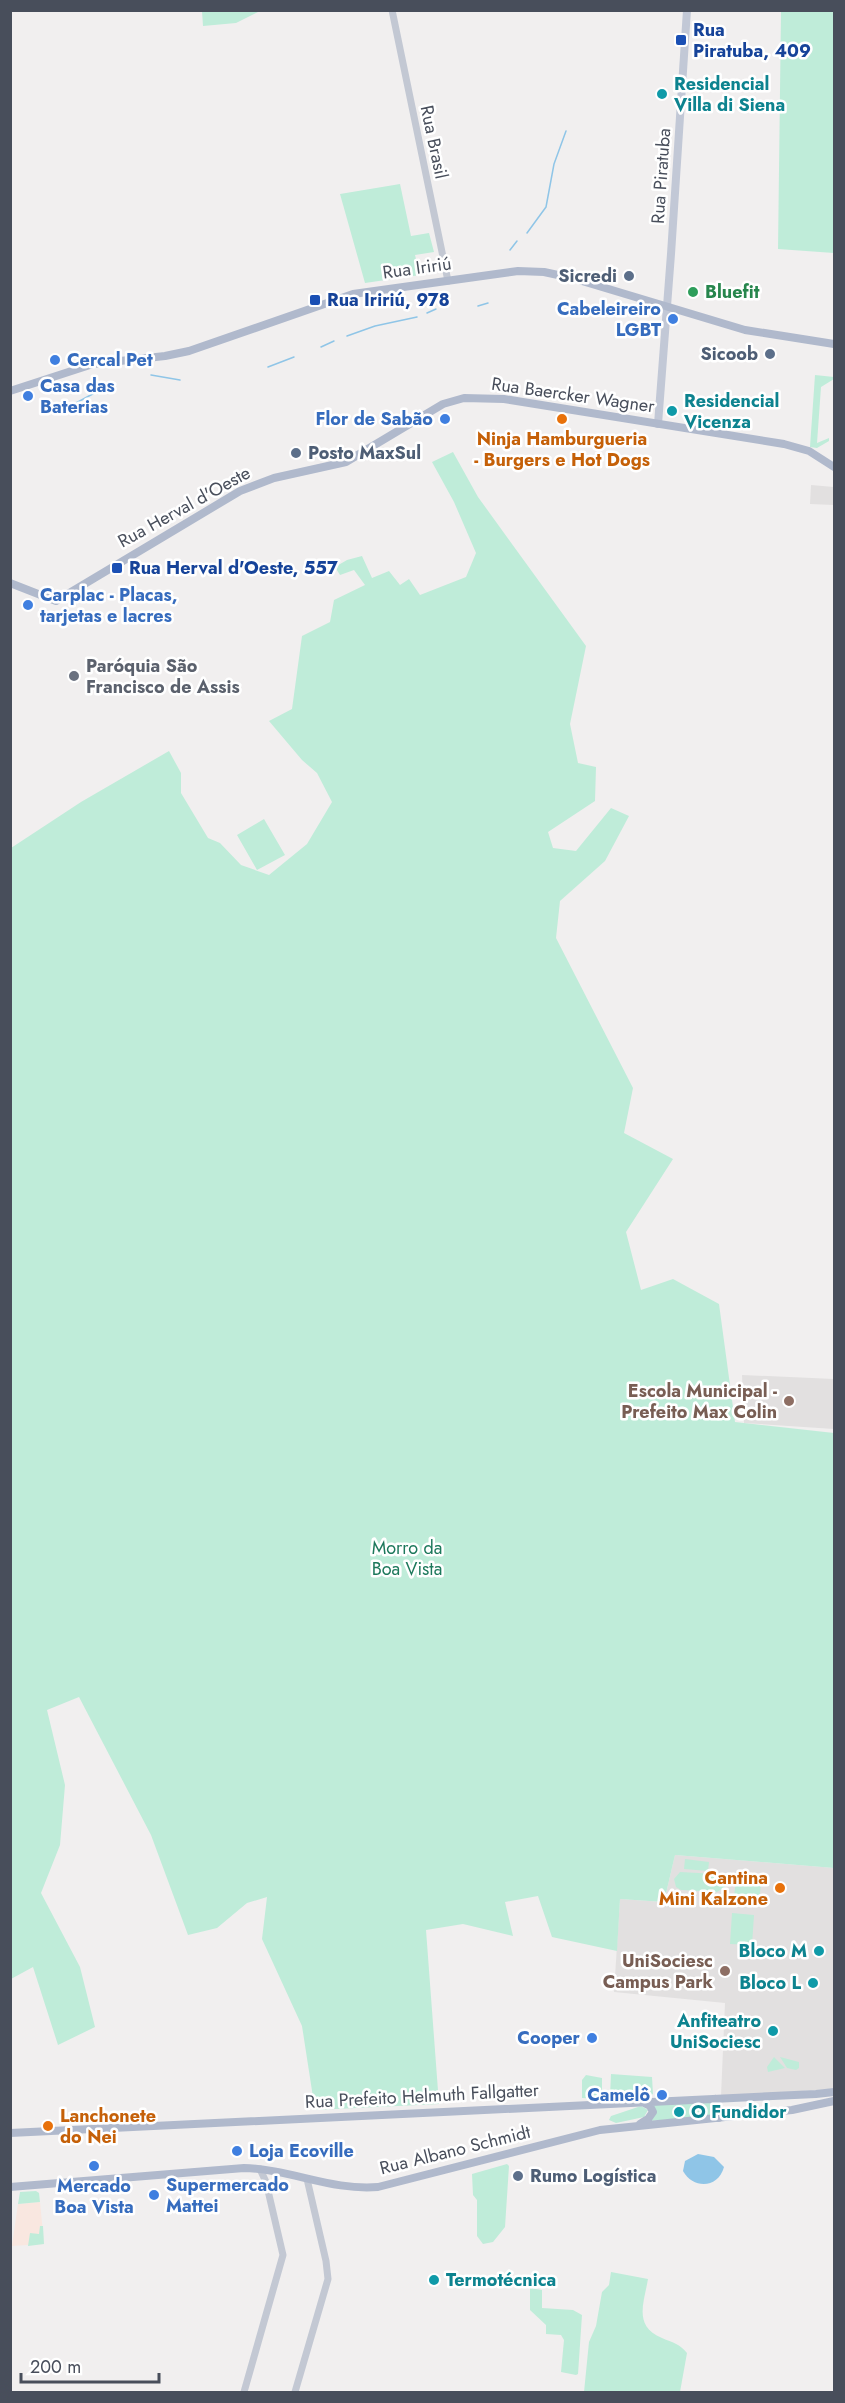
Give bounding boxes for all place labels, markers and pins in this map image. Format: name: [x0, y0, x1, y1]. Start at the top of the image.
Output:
place label: Rua Piratuba, 409: [693, 17, 811, 64]
marker: Rua Piratuba, 409: [674, 33, 688, 47]
place label: Residencial Villa di Siena: [673, 71, 785, 118]
marker: Residencial Villa di Siena: [655, 87, 669, 101]
place label: Sicredi: [558, 263, 617, 289]
marker: Sicredi: [622, 269, 636, 283]
place label: Bluefit: [705, 279, 760, 305]
marker: Bluefit: [686, 285, 700, 299]
place label: Rua Iririú, 978: [327, 287, 450, 313]
marker: Rua Iririú, 978: [308, 293, 322, 307]
place label: Cabeleireiro LGBT: [557, 296, 662, 343]
marker: Cabeleireiro LGBT: [666, 312, 680, 326]
place label: Sicoob: [701, 341, 758, 367]
place label: Cercal Pet: [67, 347, 153, 373]
marker: Sicoob: [763, 347, 777, 361]
marker: Cercal Pet: [48, 353, 62, 367]
place label: Casa das Baterias: [40, 373, 115, 420]
place label: Residencial Vicenza: [683, 388, 779, 435]
marker: Casa das Baterias: [21, 389, 35, 403]
marker: Residencial Vicenza: [665, 404, 679, 418]
place label: Flor de Sabão: [315, 406, 433, 432]
marker: Flor de Sabão: [438, 412, 452, 426]
marker: Ninja Hamburgueria - Burgers e Hot Dogs: [555, 412, 569, 426]
place label: Ninja Hamburgueria - Burgers e Hot Dogs: [474, 426, 650, 473]
place label: Posto MaxSul: [308, 440, 421, 466]
marker: Posto MaxSul: [289, 446, 303, 460]
place label: Rua Herval d'Oeste, 557: [129, 555, 338, 581]
marker: Rua Herval d'Oeste, 557: [110, 561, 124, 575]
place label: Carplac - Placas, tarjetas e lacres: [40, 582, 177, 629]
marker: Carplac - Placas, tarjetas e lacres: [21, 598, 35, 612]
place label: Paróquia São Francisco de Assis: [86, 653, 240, 700]
marker: Paróquia São Francisco de Assis: [67, 669, 81, 683]
place label: Escola Municipal - Prefeito Max Colin: [621, 1378, 777, 1425]
marker: Escola Municipal - Prefeito Max Colin: [782, 1394, 796, 1408]
place label: Cantina Mini Kalzone: [659, 1865, 768, 1912]
marker: Cantina Mini Kalzone: [773, 1881, 787, 1895]
place label: Bloco M: [739, 1938, 807, 1964]
marker: Bloco M: [812, 1944, 826, 1958]
place label: UniSociesc Campus Park: [603, 1948, 714, 1995]
marker: UniSociesc Campus Park: [718, 1964, 732, 1978]
place label: Bloco L: [739, 1970, 801, 1996]
marker: Bloco L: [806, 1976, 820, 1990]
place label: Anfiteatro UniSociesc: [670, 2008, 761, 2055]
marker: Anfiteatro UniSociesc: [766, 2024, 780, 2038]
place label: Cooper: [517, 2025, 581, 2051]
marker: Cooper: [585, 2031, 599, 2045]
place label: Camelô: [587, 2082, 650, 2108]
marker: Camelô: [655, 2088, 669, 2102]
place label: O Fundidor: [691, 2099, 787, 2125]
place label: Lanchonete do Nei: [60, 2103, 156, 2150]
marker: O Fundidor: [672, 2105, 686, 2119]
marker: Lanchonete do Nei: [41, 2119, 55, 2133]
place label: Loja Ecoville: [249, 2138, 354, 2164]
marker: Loja Ecoville: [230, 2144, 244, 2158]
marker: Mercado Boa Vista: [87, 2159, 101, 2173]
place label: Rumo Logística: [530, 2163, 656, 2189]
marker: Rumo Logística: [511, 2169, 525, 2183]
place label: Supermercado Mattei: [166, 2172, 289, 2219]
place label: Mercado Boa Vista: [54, 2173, 134, 2220]
marker: Supermercado Mattei: [147, 2188, 161, 2202]
place label: Termotécnica: [446, 2267, 556, 2293]
marker: Termotécnica: [427, 2273, 441, 2287]

